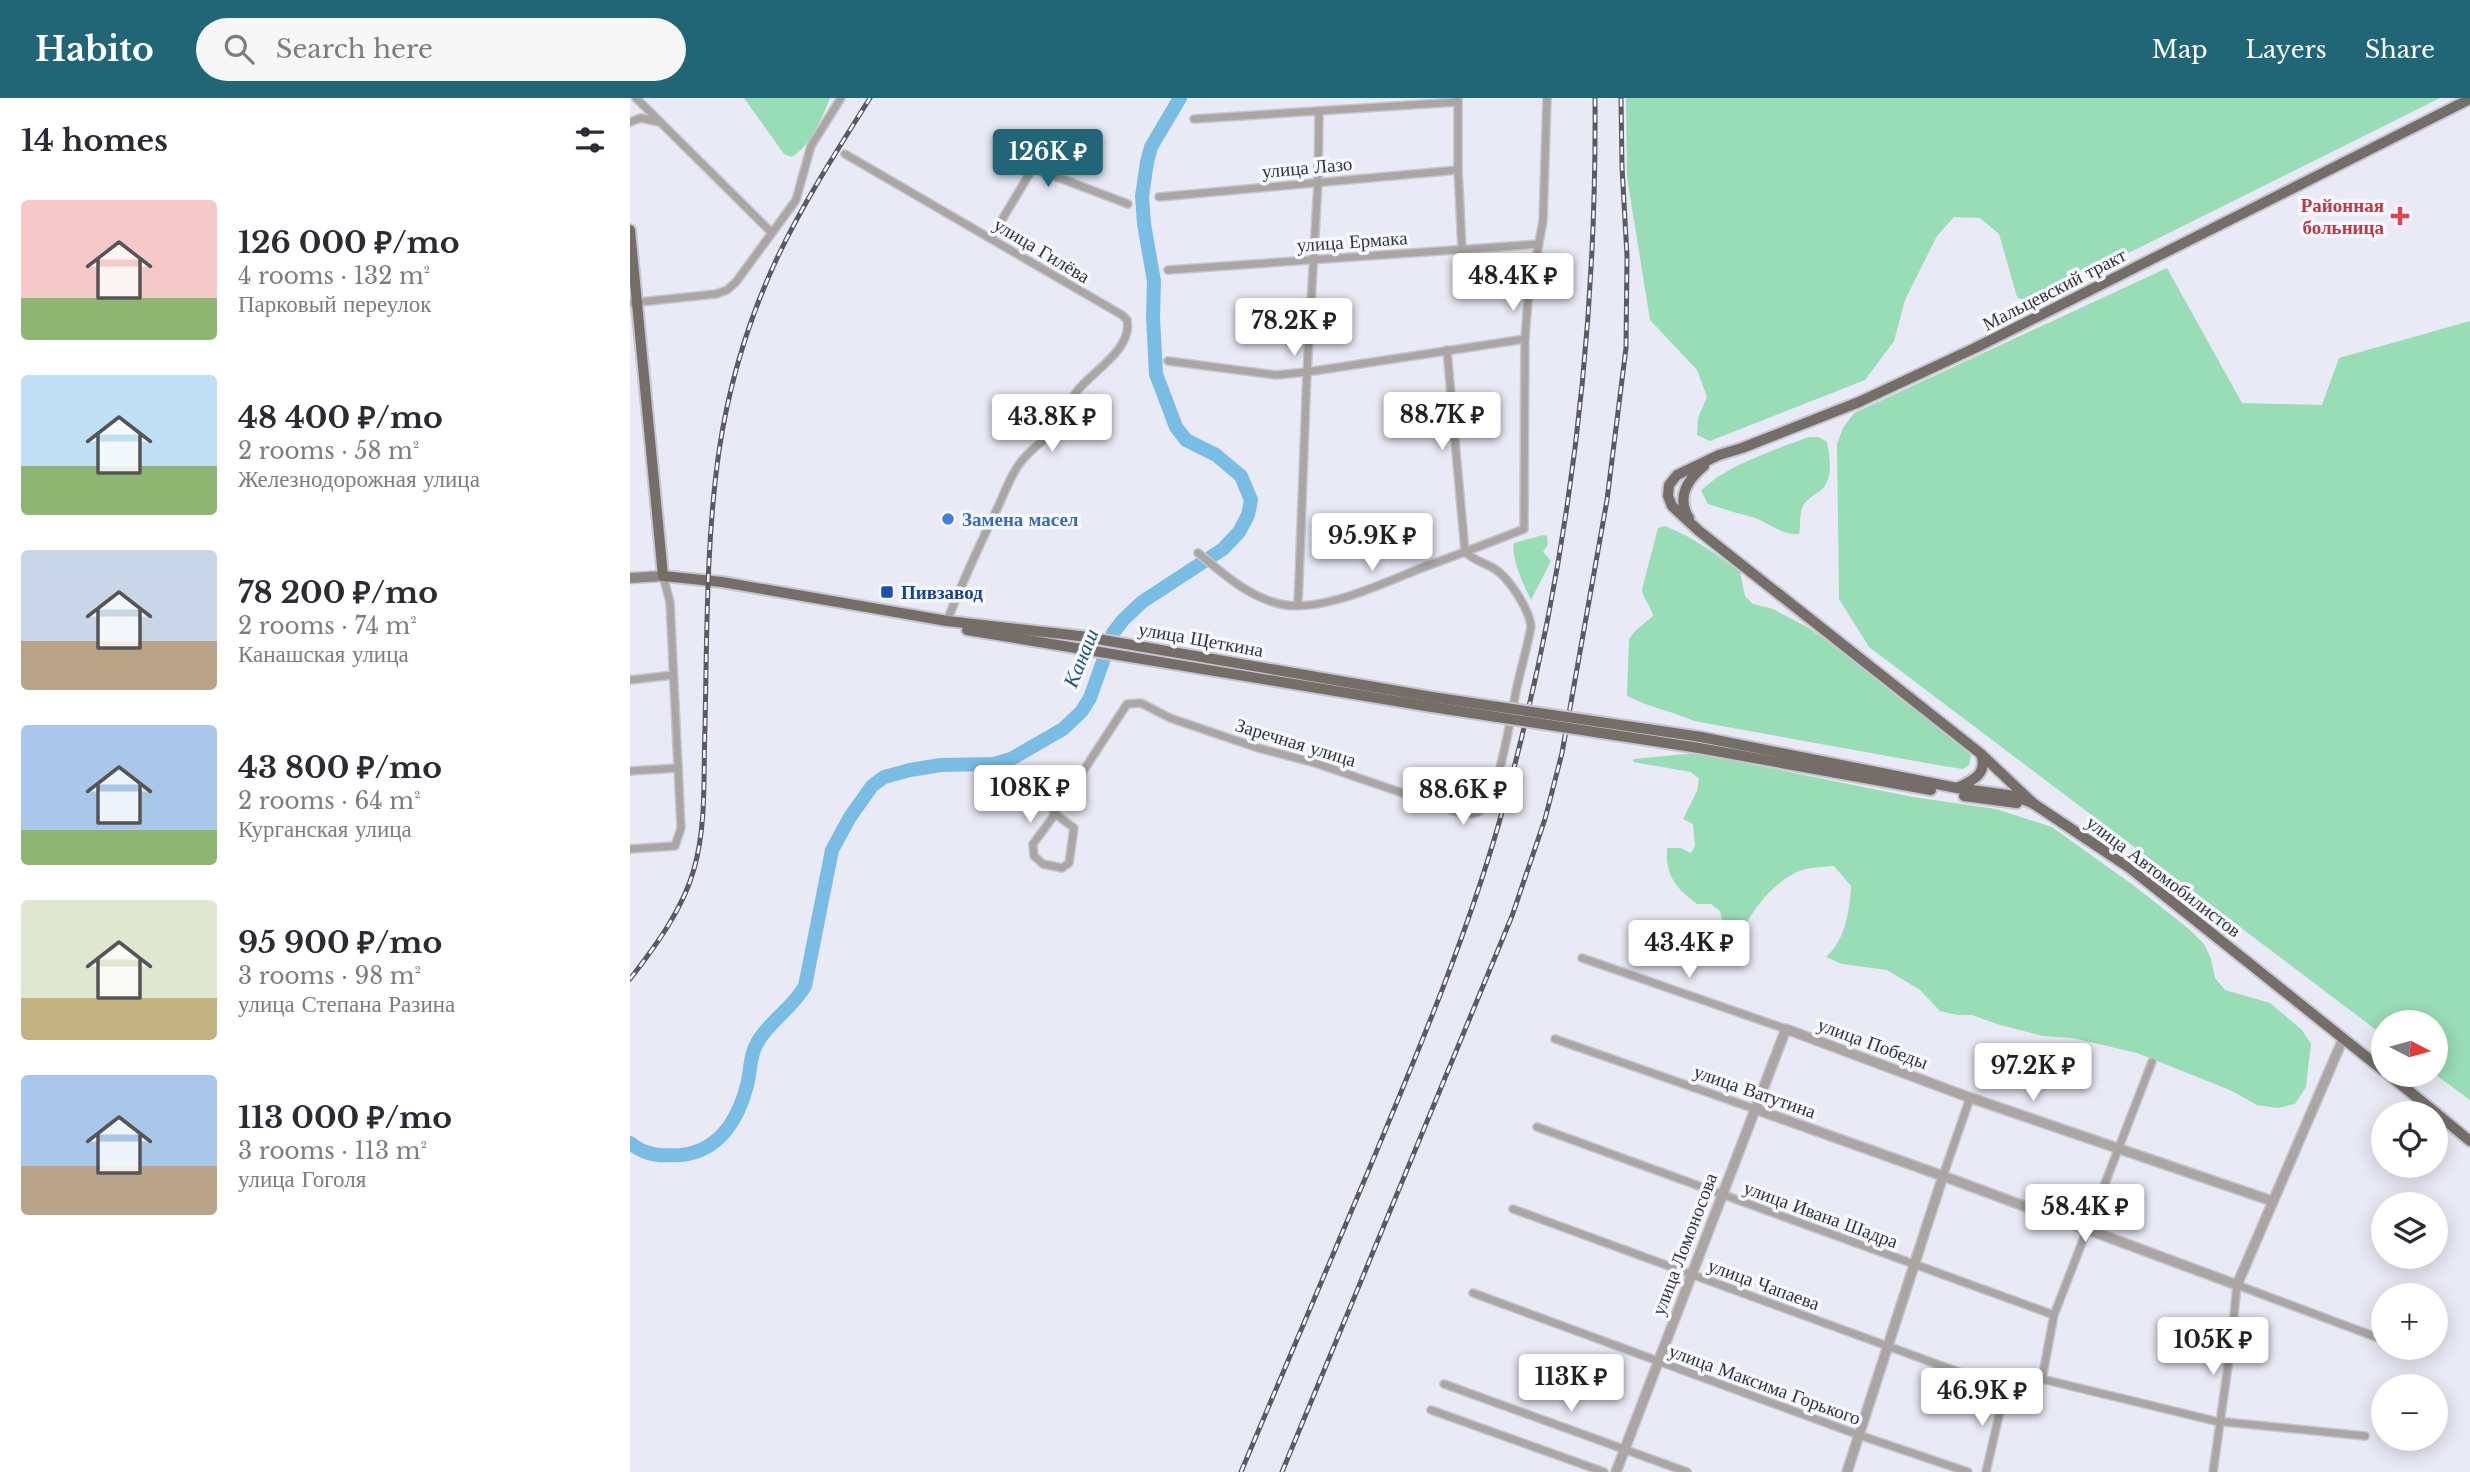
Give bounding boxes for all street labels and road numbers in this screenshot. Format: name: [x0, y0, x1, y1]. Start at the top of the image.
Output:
street label: улица Лазо: [1261, 152, 1353, 183]
street label: улица Гилёва: [990, 213, 1094, 288]
street label: улица Ермака: [1296, 226, 1409, 257]
street label: Мальцевский тракт: [1978, 243, 2131, 336]
street label: улица Щеткина: [1137, 617, 1266, 662]
street label: Заречная улица: [1233, 713, 1359, 772]
street label: улица Автомобилистов: [2082, 811, 2246, 942]
street label: улица Победы: [1815, 1013, 1931, 1074]
street label: улица Ватутина: [1691, 1060, 1819, 1123]
street label: улица Ломоносова: [1647, 1169, 1722, 1319]
street label: улица Ивана Шадра: [1741, 1176, 1902, 1253]
street label: улица Чапаева: [1705, 1254, 1823, 1315]
street label: улица Максима Горького: [1666, 1339, 1864, 1430]

